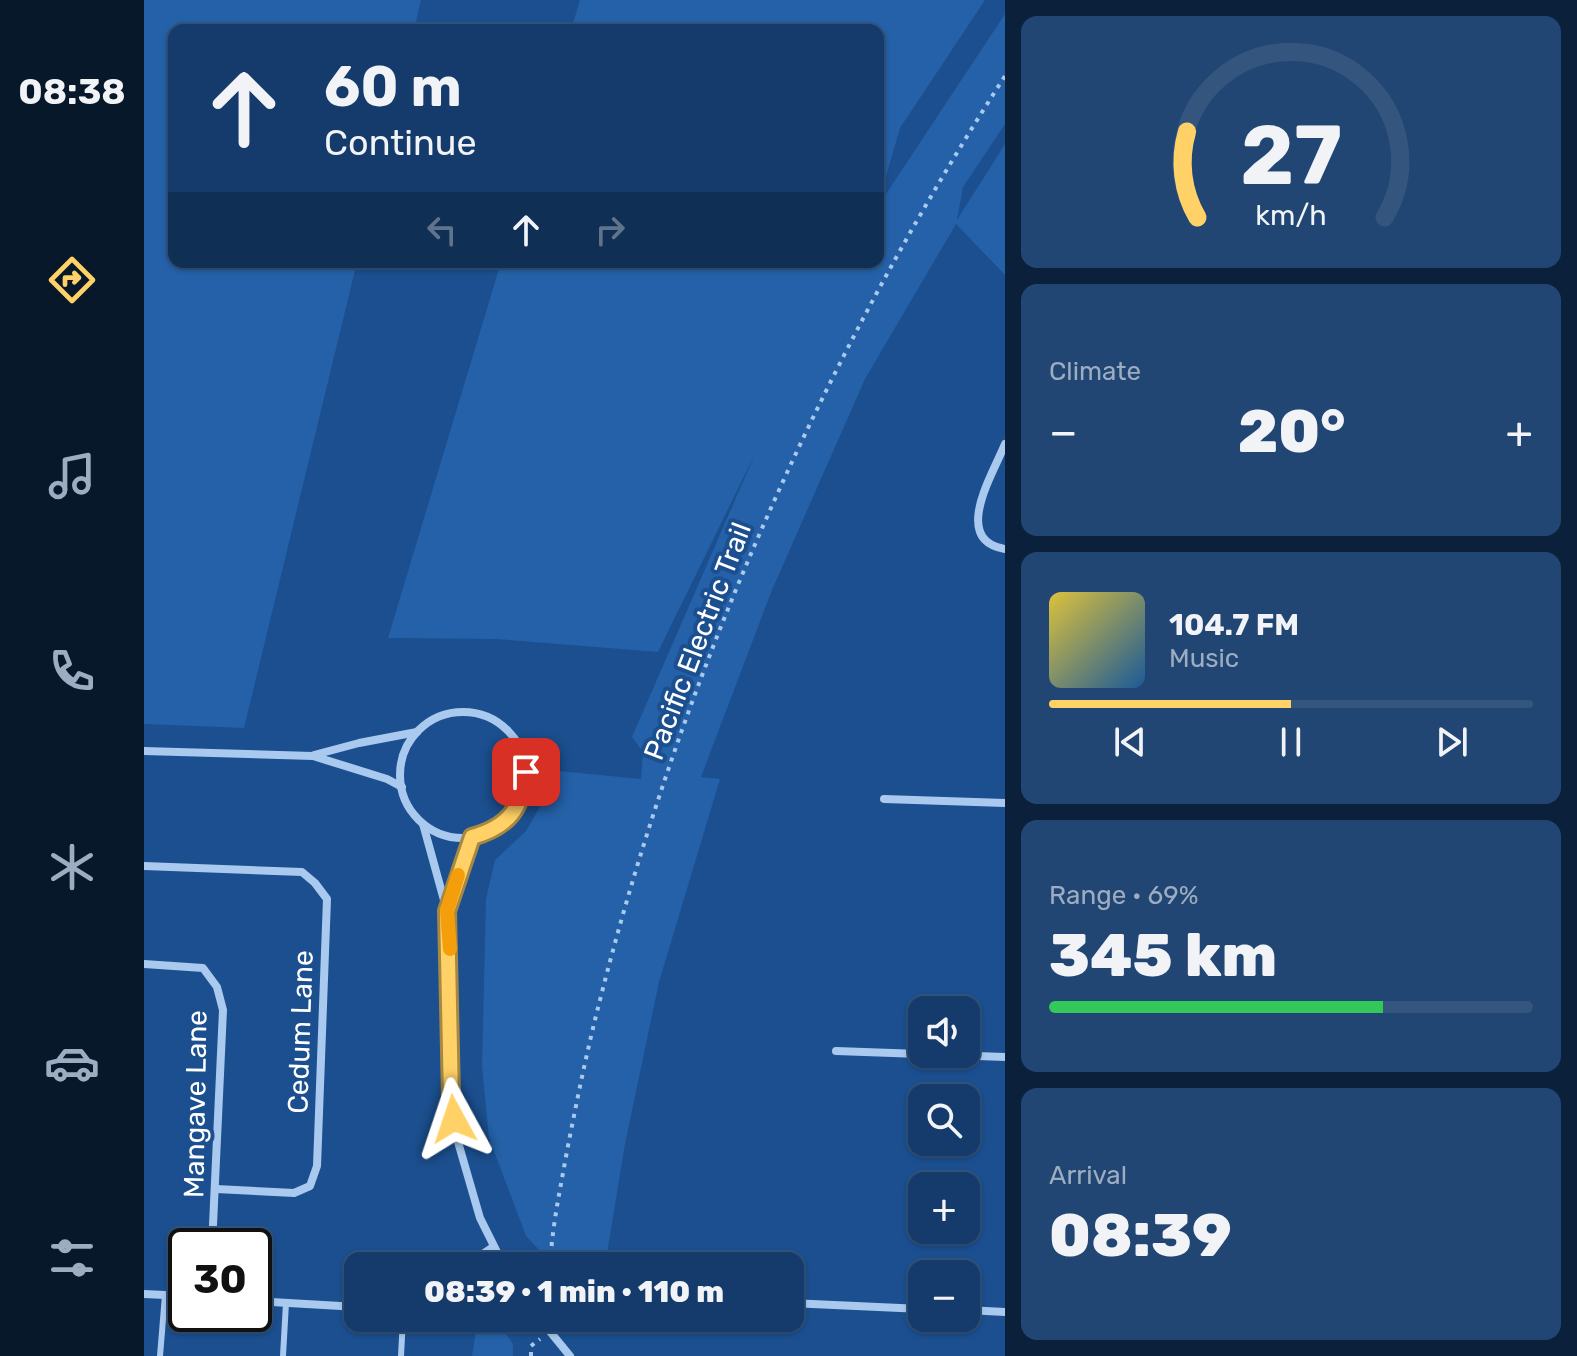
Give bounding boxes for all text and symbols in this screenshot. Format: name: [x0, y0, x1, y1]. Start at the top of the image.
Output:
text: 60 m: [324, 54, 462, 120]
icon: ahead: [192, 56, 296, 160]
text: 08:38: [18, 70, 126, 113]
text: 27: [1240, 106, 1342, 205]
text: Continue: [324, 121, 477, 164]
text: km/h: [1255, 198, 1327, 232]
icon: left: [420, 208, 464, 252]
icon: ahead: [504, 208, 548, 252]
icon: right: [588, 208, 632, 252]
icon: directions: [44, 252, 100, 308]
text: Climate: [1049, 356, 1141, 387]
text: 20°: [1238, 396, 1345, 467]
text: −: [1049, 406, 1078, 458]
text: +: [1506, 406, 1533, 458]
icon: music: [44, 448, 100, 504]
street label: Pacific Electric Trail: [637, 518, 758, 764]
text: 104.7 FM: [1169, 607, 1299, 643]
icon: phone: [44, 643, 100, 699]
text: Music: [1169, 643, 1239, 674]
icon: previous: [1108, 720, 1152, 764]
icon: pause: [1269, 720, 1313, 764]
icon: next: [1430, 720, 1474, 764]
pin: [492, 738, 560, 806]
icon: arrive: [504, 750, 548, 794]
icon: climate: [44, 839, 100, 895]
text: Range · 69%: [1049, 880, 1198, 911]
text: 345 km: [1049, 920, 1277, 991]
street label: Cedum Lane: [281, 950, 320, 1114]
map controls: [908, 996, 980, 1332]
button: sound: [908, 996, 980, 1068]
street label: Mangave Lane: [177, 1010, 214, 1198]
icon: car: [44, 1035, 100, 1091]
position arrow: [412, 1077, 496, 1161]
button: search: [908, 1084, 980, 1156]
text: Arrival: [1049, 1160, 1127, 1191]
button: +: [908, 1172, 980, 1244]
text: 08:39: [1049, 1200, 1232, 1271]
speed limit sign: 30: [168, 1228, 272, 1332]
icon: filters: [44, 1230, 100, 1286]
button: −: [908, 1260, 980, 1332]
text: 08:39 · 1 min · 110 m: [424, 1274, 724, 1310]

